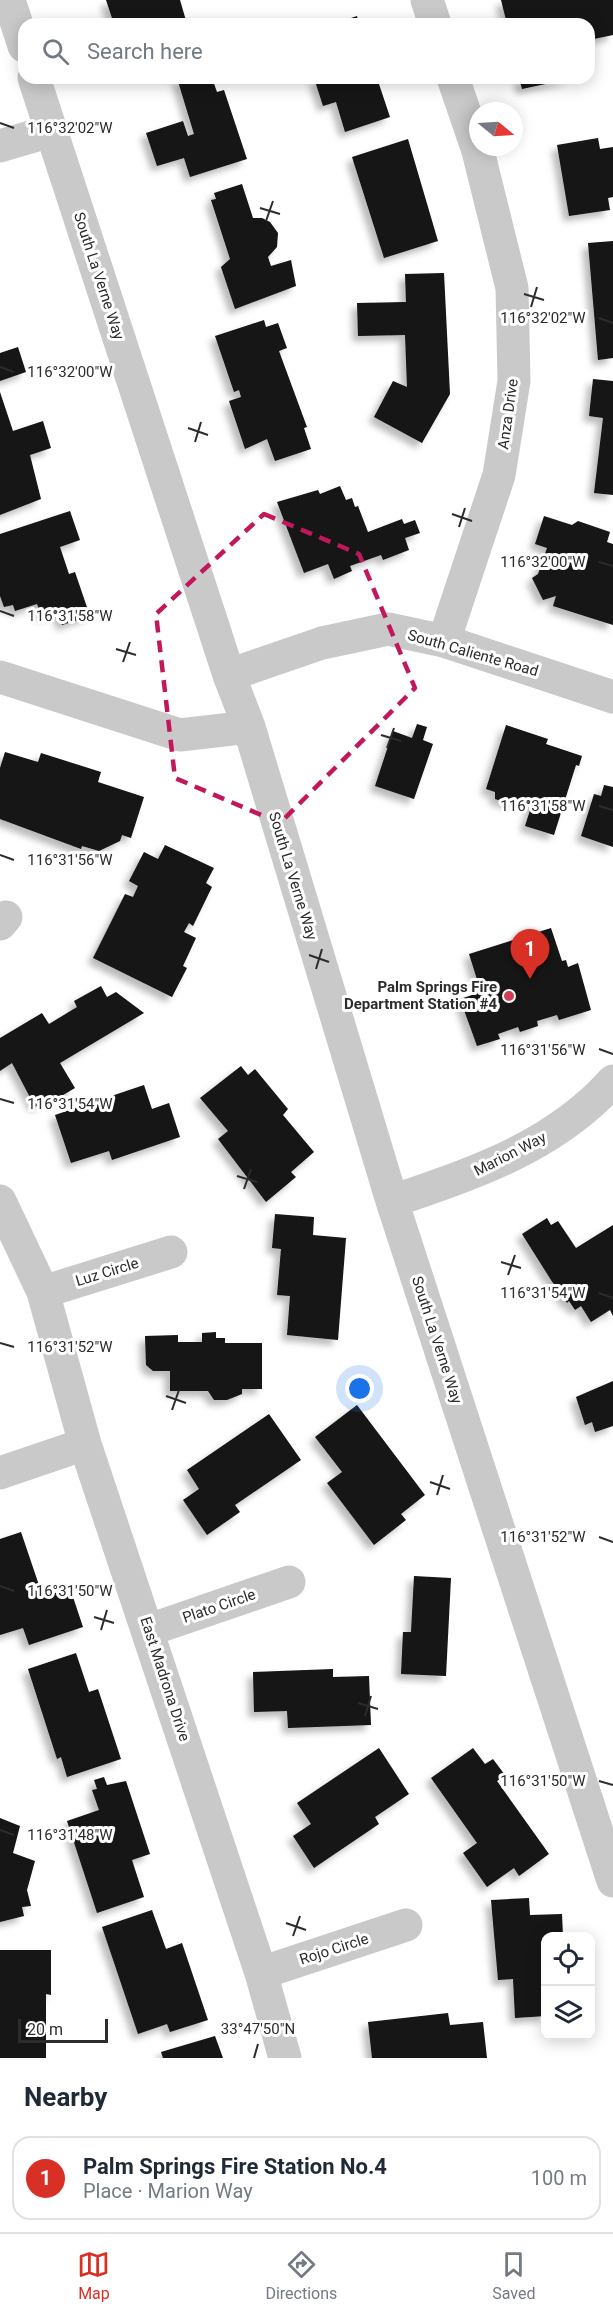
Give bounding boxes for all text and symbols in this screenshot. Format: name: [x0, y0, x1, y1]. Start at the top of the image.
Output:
search box: [18, 18, 595, 84]
icon: search: [39, 35, 72, 68]
text: Search here: [87, 39, 203, 64]
north arrow: [469, 102, 523, 156]
text: 116°32'02"W: [27, 119, 113, 137]
street label: South La Verne Way: [70, 210, 128, 342]
text: 116°32'02"W: [500, 309, 586, 327]
text: 116°32'00"W: [27, 363, 113, 381]
street label: Anza Drive: [494, 378, 522, 450]
text: 116°32'00"W: [500, 553, 586, 571]
text: 116°31'58"W: [27, 607, 113, 625]
street label: South Caliente Road: [406, 626, 540, 680]
text: 116°31'58"W: [500, 797, 586, 815]
street label: South La Verne Way: [265, 810, 321, 942]
text: 116°31'56"W: [27, 851, 113, 869]
pin: 1: [510, 930, 550, 979]
place label: Palm Springs Fire Department Station #4: [344, 978, 497, 1013]
marker: Palm Springs Fire Department Station #4: [502, 989, 516, 1003]
text: 116°31'56"W: [500, 1041, 586, 1059]
text: 116°31'54"W: [27, 1095, 113, 1113]
street label: Marion Way: [471, 1128, 549, 1180]
street label: Luz Circle: [73, 1254, 141, 1290]
street label: South La Verne Way: [408, 1274, 466, 1406]
text: 116°31'54"W: [500, 1284, 586, 1302]
text: 116°31'52"W: [27, 1338, 113, 1356]
your location: [345, 1374, 374, 1403]
text: 116°31'52"W: [500, 1528, 586, 1546]
text: 116°31'50"W: [27, 1582, 113, 1600]
street label: Plato Circle: [180, 1585, 258, 1627]
street label: East Madrona Drive: [136, 1614, 194, 1744]
text: 116°31'50"W: [500, 1772, 586, 1790]
text: 116°31'48"W: [27, 1826, 113, 1844]
street label: Rojo Circle: [297, 1929, 371, 1969]
map controls: [541, 1932, 595, 2040]
button: locate: [541, 1932, 595, 1986]
button: layers: [541, 1986, 595, 2040]
scale bar: [18, 2016, 108, 2044]
text: 20 m: [27, 2020, 63, 2039]
text: 33°47'50"N: [221, 2020, 295, 2038]
text: Nearby: [24, 2082, 107, 2112]
text: Palm Springs Fire Station No.4: [83, 2154, 387, 2179]
text: 1: [40, 2166, 51, 2190]
text: 100 m: [531, 2166, 587, 2190]
text: Place · Marion Way: [83, 2179, 253, 2203]
tab: Map: [77, 2248, 110, 2303]
tab: Directions: [265, 2248, 337, 2303]
tab: Saved: [492, 2248, 536, 2303]

